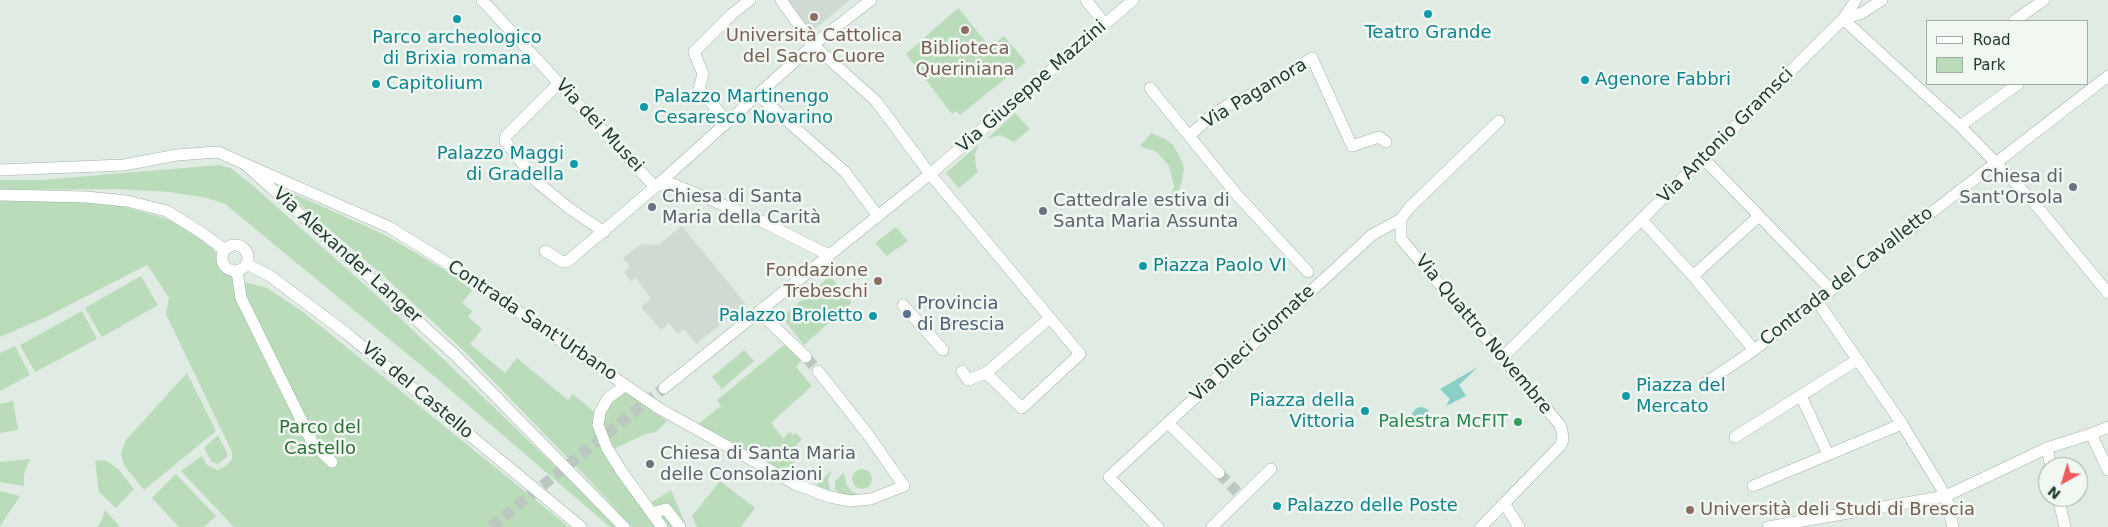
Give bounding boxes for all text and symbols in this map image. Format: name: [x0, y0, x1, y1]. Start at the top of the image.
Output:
marker: Teatro Grande: [1422, 8, 1434, 20]
marker: Università Cattolica del Sacro Cuore: [808, 11, 820, 23]
marker: Parco archeologico di Brixia romana: [451, 13, 463, 25]
street label: Via Giuseppe Mazzini: [953, 16, 1111, 158]
legend: [1926, 20, 2088, 85]
place label: Teatro Grande: [1364, 22, 1492, 44]
marker: Biblioteca Queriniana: [959, 24, 971, 36]
place label: Università Cattolica del Sacro Cuore: [726, 25, 902, 68]
place label: Parco archeologico di Brixia romana: [372, 27, 542, 70]
text: Road: [1973, 31, 2011, 49]
place label: Biblioteca Queriniana: [916, 38, 1014, 80]
street label: Via Paganora: [1199, 54, 1311, 134]
text: Park: [1973, 56, 2005, 74]
street label: Via Antonio Gramsci: [1654, 64, 1798, 208]
place label: Agenore Fabbri: [1595, 69, 1731, 91]
place label: Capitolium: [386, 73, 483, 95]
marker: Agenore Fabbri: [1579, 74, 1591, 86]
street label: Via dei Musei: [550, 75, 648, 177]
marker: Capitolium: [370, 78, 382, 90]
place label: Palazzo Martinengo Cesaresco Novarino: [654, 86, 833, 128]
marker: Palazzo Martinengo Cesaresco Novarino: [638, 101, 650, 113]
place label: Palazzo Maggi di Gradella: [437, 143, 564, 186]
marker: Palazzo Maggi di Gradella: [568, 158, 580, 170]
place label: Chiesa di Sant'Orsola: [1959, 166, 2063, 208]
marker: Chiesa di Sant'Orsola: [2067, 181, 2079, 193]
street label: Via Alexander Langer: [268, 183, 426, 329]
place label: Chiesa di Santa Maria della Carità: [662, 186, 821, 228]
place label: Cattedrale estiva di Santa Maria Assunta: [1053, 190, 1238, 232]
marker: Chiesa di Santa Maria della Carità: [646, 201, 658, 213]
street label: Contrada del Cavalletto: [1756, 203, 1938, 351]
marker: Cattedrale estiva di Santa Maria Assunta: [1037, 205, 1049, 217]
street label: Via Quattro Novembre: [1410, 251, 1556, 419]
place label: Piazza Paolo VI: [1153, 255, 1287, 277]
street label: Contrada Sant'Urbano: [443, 256, 621, 386]
place label: Fondazione Trebeschi: [765, 260, 868, 302]
marker: Piazza Paolo VI: [1137, 260, 1149, 272]
marker: Fondazione Trebeschi: [872, 275, 884, 287]
street label: Via Dieci Giornate: [1186, 281, 1320, 407]
place label: Provincia di Brescia: [917, 293, 1005, 336]
place label: Palazzo Broletto: [719, 305, 863, 327]
marker: Provincia di Brescia: [901, 308, 913, 320]
marker: Palazzo Broletto: [867, 310, 879, 322]
street label: Via del Castello: [357, 338, 477, 444]
place label: Piazza del Mercato: [1636, 375, 1726, 418]
place label: Piazza della Vittoria: [1249, 390, 1355, 432]
marker: Piazza del Mercato: [1620, 390, 1632, 402]
marker: Piazza della Vittoria: [1359, 405, 1371, 417]
place label: Palestra McFIT: [1378, 411, 1508, 433]
marker: Palestra McFIT: [1512, 416, 1524, 428]
park label: Parco del Castello: [279, 417, 361, 459]
place label: Chiesa di Santa Maria delle Consolazioni: [660, 443, 856, 486]
north arrow: [2038, 457, 2088, 507]
marker: Chiesa di Santa Maria delle Consolazioni: [644, 458, 656, 470]
text: N: [2045, 483, 2064, 503]
place label: Palazzo delle Poste: [1287, 495, 1458, 517]
place label: Università deli Studi di Brescia: [1700, 499, 1975, 521]
marker: Palazzo delle Poste: [1271, 500, 1283, 512]
marker: Università deli Studi di Brescia: [1684, 504, 1696, 516]

